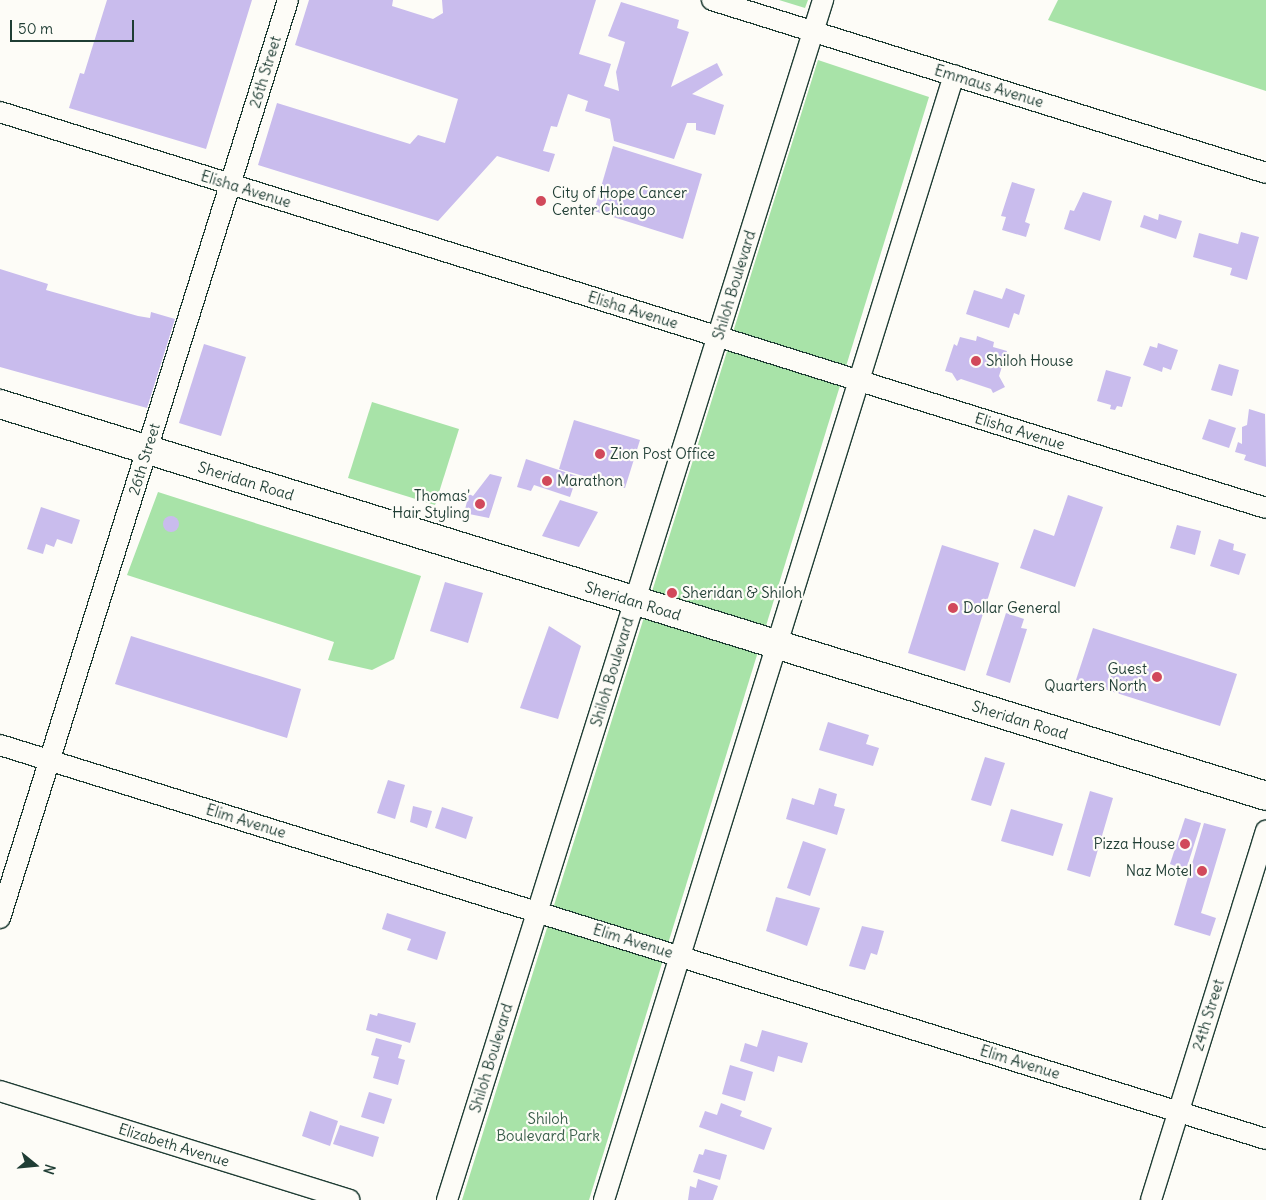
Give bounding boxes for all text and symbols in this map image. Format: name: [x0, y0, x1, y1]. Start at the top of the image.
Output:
scale bar: [12, 10, 136, 42]
text: 50 m: [18, 19, 53, 38]
street label: 26th Street: [246, 34, 284, 110]
street label: Emmaus Avenue: [932, 61, 1046, 111]
street label: Elisha Avenue: [199, 167, 293, 211]
place label: City of Hope Cancer Center Chicago: [552, 183, 687, 218]
marker: City of Hope Cancer Center Chicago: [534, 194, 548, 208]
street label: Shiloh Boulevard: [709, 228, 759, 342]
street label: Elisha Avenue: [586, 288, 680, 332]
place label: Shiloh House: [986, 352, 1073, 370]
marker: Shiloh House: [970, 355, 982, 367]
street label: Elisha Avenue: [973, 409, 1067, 453]
street label: 26th Street: [125, 421, 163, 497]
place label: Zion Post Office: [610, 445, 715, 463]
marker: Zion Post Office: [594, 448, 606, 460]
street label: Sheridan Road: [196, 458, 296, 504]
place label: Marathon: [557, 472, 623, 490]
marker: Marathon: [541, 475, 553, 487]
place label: Thomas' Hair Styling: [392, 486, 470, 521]
marker: Thomas' Hair Styling: [474, 498, 486, 510]
street label: Sheridan Road: [583, 578, 683, 624]
place label: Sheridan & Shiloh: [682, 584, 802, 602]
marker: Sheridan & Shiloh: [666, 587, 678, 599]
place label: Dollar General: [963, 599, 1061, 617]
marker: Dollar General: [947, 602, 959, 614]
street label: Shiloh Boulevard: [587, 615, 637, 729]
place label: Guest Quarters North: [1044, 659, 1147, 694]
marker: Guest Quarters North: [1151, 671, 1163, 683]
street label: Sheridan Road: [970, 697, 1070, 743]
street label: Elim Avenue: [204, 800, 288, 842]
place label: Pizza House: [1093, 835, 1175, 853]
marker: Pizza House: [1179, 838, 1191, 850]
place label: Naz Motel: [1126, 862, 1192, 880]
marker: Naz Motel: [1196, 865, 1208, 877]
street label: Elim Avenue: [591, 920, 675, 962]
street label: 24th Street: [1189, 977, 1227, 1053]
street label: Shiloh Boulevard: [466, 1001, 516, 1115]
street label: Elim Avenue: [978, 1041, 1062, 1083]
park label: Shiloh Boulevard Park: [496, 1109, 600, 1144]
street label: Elizabeth Avenue: [116, 1120, 232, 1170]
north arrow: [10, 1140, 60, 1190]
text: N: [39, 1162, 59, 1177]

